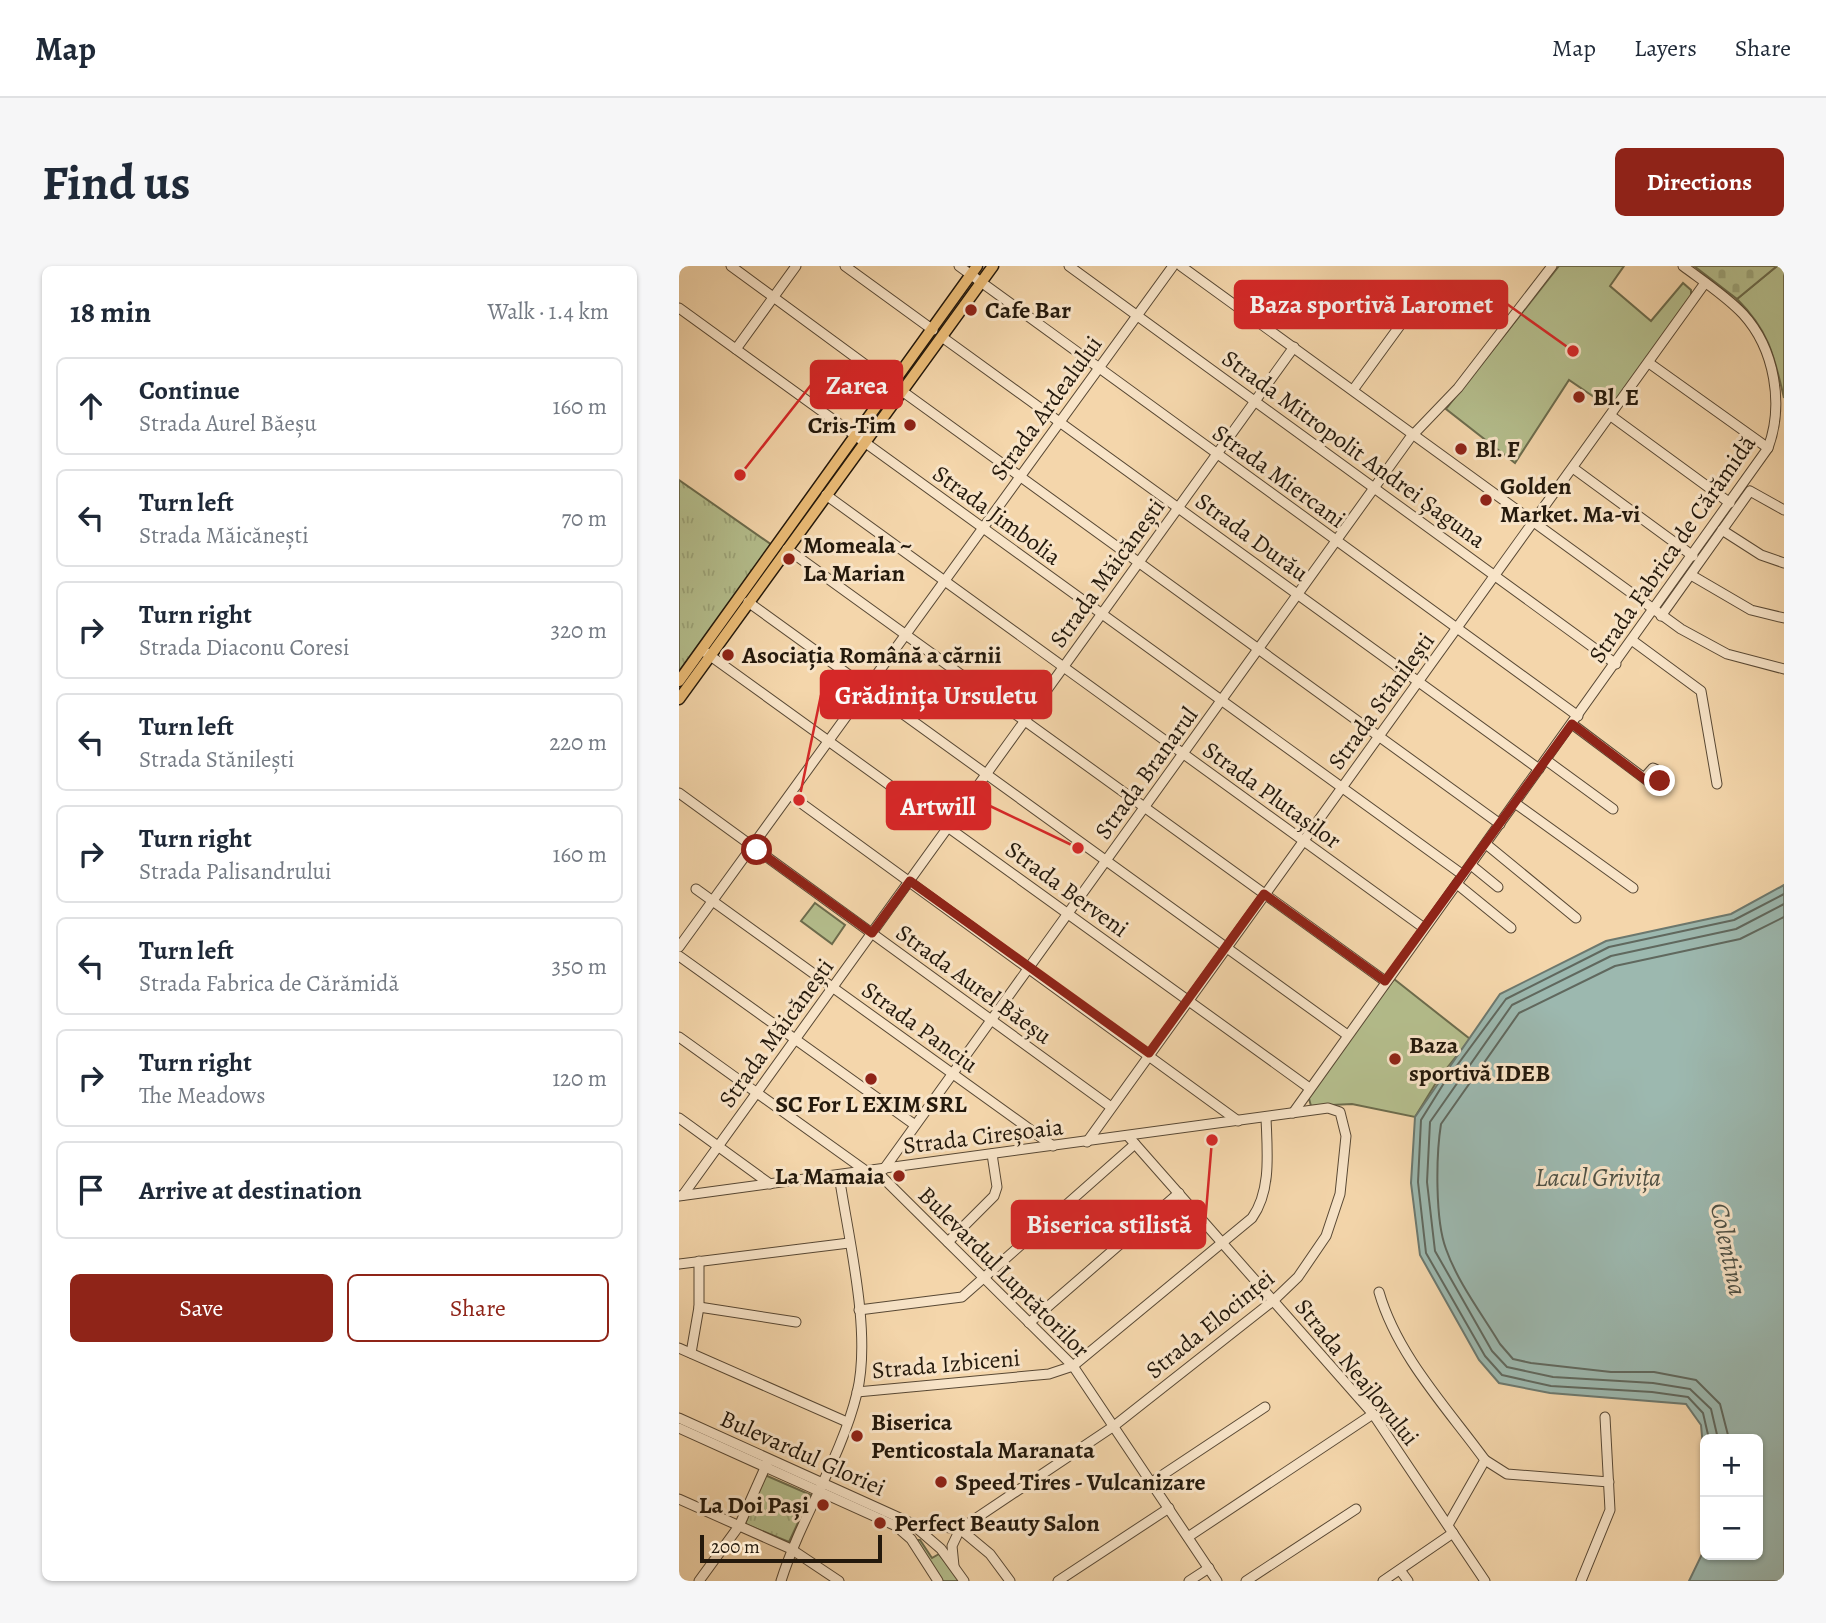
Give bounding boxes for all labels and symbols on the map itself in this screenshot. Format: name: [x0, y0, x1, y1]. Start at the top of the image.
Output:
callout: Baza sportivă Laromet: [1235, 281, 1507, 328]
text: Baza sportivă Laromet: [1249, 287, 1493, 322]
place label: Cafe Bar: [985, 294, 1071, 326]
marker: Cafe Bar: [963, 302, 979, 318]
street label: Strada Ardealului: [983, 329, 1109, 487]
street label: Strada Mitropolit Andrei Șaguna: [1216, 342, 1493, 556]
callout: Zarea: [811, 361, 902, 408]
text: Zarea: [826, 368, 889, 403]
place label: Bl. E: [1593, 381, 1639, 413]
marker: Bl. E: [1571, 389, 1587, 405]
place label: Cris-Tim: [808, 409, 896, 441]
marker: Cris-Tim: [902, 417, 918, 433]
street label: Strada Miercani: [1206, 417, 1352, 535]
street label: Strada Fabrica de Cărămidă: [1581, 428, 1763, 669]
place label: Bl. F: [1475, 433, 1520, 465]
marker: Bl. F: [1453, 441, 1469, 457]
street label: Strada Jimbolia: [926, 457, 1068, 573]
place label: Golden Market. Ma-vi: [1500, 470, 1640, 530]
street label: Strada Durău: [1189, 485, 1315, 589]
street label: Strada Măicănești: [1042, 492, 1172, 654]
marker: Golden Market. Ma-vi: [1478, 492, 1494, 508]
place label: Momeala ~ La Marian: [803, 529, 912, 589]
marker: Momeala ~ La Marian: [781, 551, 797, 567]
street label: Strada Stănilești: [1320, 626, 1442, 776]
place label: Asociația Română a cărnii: [741, 639, 1001, 671]
marker: Asociația Română a cărnii: [720, 647, 736, 663]
callout: Grădinița Ursuletu: [821, 671, 1051, 718]
text: Grădinița Ursuletu: [835, 678, 1038, 713]
street label: Strada Branarul: [1087, 700, 1205, 846]
street label: Strada Plutașilor: [1196, 734, 1348, 856]
route end: [1644, 765, 1675, 796]
callout: Artwill: [887, 782, 990, 829]
text: Artwill: [899, 789, 976, 824]
street label: Strada Berveni: [999, 833, 1135, 945]
route start: [741, 834, 772, 865]
street label: Strada Aurel Băeșu: [890, 917, 1058, 1051]
street label: Strada Măicănești: [711, 952, 841, 1114]
street label: Strada Panciu: [855, 974, 985, 1080]
place label: Baza sportivă IDEB: [1409, 1029, 1550, 1089]
marker: Baza sportivă IDEB: [1387, 1051, 1403, 1067]
marker: SC For L EXIM SRL: [863, 1071, 879, 1087]
place label: SC For L EXIM SRL: [775, 1088, 967, 1120]
street label: Strada Cireșoaia: [901, 1110, 1066, 1162]
place label: La Mamaia: [775, 1160, 885, 1192]
water label: Lacul Grivița: [1535, 1160, 1661, 1195]
marker: La Mamaia: [891, 1168, 907, 1184]
street label: Bulevardul Luptătorilor: [911, 1179, 1097, 1365]
water label: Colentina: [1702, 1200, 1755, 1299]
callout: Biserica stilistă: [1012, 1201, 1205, 1248]
text: Biserica stilistă: [1026, 1207, 1192, 1242]
street label: Strada Elocinței: [1139, 1262, 1281, 1386]
street label: Strada Neajlovului: [1288, 1292, 1426, 1452]
street label: Strada Izbiceni: [871, 1342, 1021, 1386]
street label: Bulevardul Gloriei: [715, 1402, 891, 1504]
place label: Biserica Penticostala Maranata: [871, 1406, 1095, 1466]
marker: Biserica Penticostala Maranata: [849, 1428, 865, 1444]
place label: Speed Tires - Vulcanizare: [955, 1466, 1206, 1498]
marker: Speed Tires - Vulcanizare: [933, 1474, 949, 1490]
place label: La Doi Pași: [699, 1489, 809, 1521]
marker: La Doi Pași: [815, 1497, 831, 1513]
place label: Perfect Beauty Salon: [894, 1507, 1100, 1539]
marker: Perfect Beauty Salon: [872, 1515, 888, 1531]
scale bar: [700, 1532, 882, 1564]

